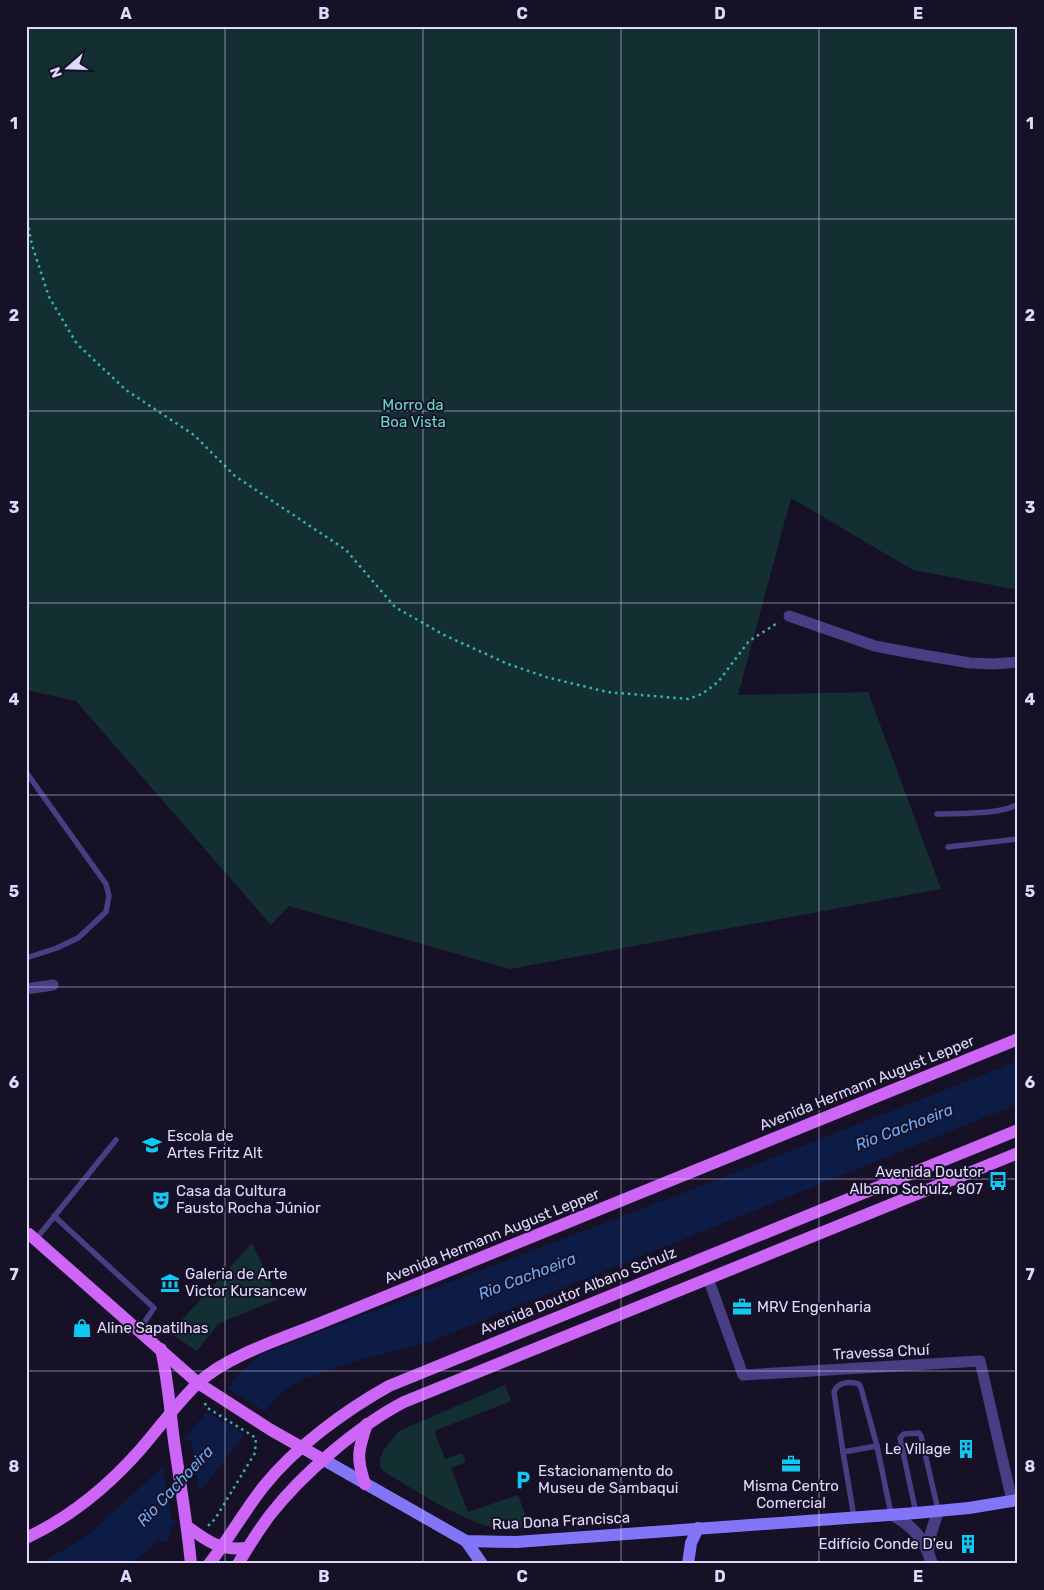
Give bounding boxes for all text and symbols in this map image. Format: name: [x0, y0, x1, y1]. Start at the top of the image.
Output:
text: A: [120, 4, 132, 23]
text: B: [318, 4, 330, 23]
text: C: [516, 4, 528, 23]
text: D: [714, 4, 726, 23]
text: E: [913, 4, 923, 23]
north arrow: [42, 42, 92, 92]
text: N: [47, 65, 66, 80]
text: 1: [10, 114, 18, 133]
text: 1: [1026, 114, 1034, 133]
text: 2: [9, 306, 19, 325]
text: 2: [1025, 306, 1035, 325]
park label: Morro da Boa Vista: [380, 396, 446, 431]
text: 3: [9, 498, 19, 517]
text: 3: [1025, 498, 1035, 517]
text: 4: [9, 690, 20, 709]
text: 4: [1025, 690, 1036, 709]
text: 5: [9, 882, 19, 901]
text: 5: [1025, 882, 1035, 901]
street label: Avenida Hermann August Lepper: [757, 1031, 977, 1134]
text: 6: [9, 1073, 19, 1092]
text: 6: [1025, 1073, 1035, 1092]
water label: Rio Cachoeira: [852, 1100, 956, 1154]
place label: Escola de Artes Fritz Alt: [167, 1127, 263, 1162]
school or university icon: Escola de Artes Fritz Alt: [141, 1134, 163, 1156]
place label: Avenida Doutor Albano Schulz, 807: [849, 1163, 983, 1198]
bus stop icon: Avenida Doutor Albano Schulz, 807: [987, 1170, 1009, 1192]
place label: Casa da Cultura Fausto Rocha Júnior: [176, 1182, 321, 1217]
street label: Avenida Hermann August Lepper: [382, 1184, 602, 1287]
theatre icon: Casa da Cultura Fausto Rocha Júnior: [150, 1189, 172, 1211]
street label: Avenida Doutor Albano Schulz: [477, 1243, 679, 1339]
water label: Rio Cachoeira: [475, 1249, 579, 1303]
text: 7: [9, 1265, 19, 1284]
place label: Galeria de Arte Victor Kursancew: [185, 1265, 307, 1300]
text: 7: [1025, 1265, 1035, 1284]
museum icon: Galeria de Arte Victor Kursancew: [159, 1272, 181, 1294]
office icon: MRV Engenharia: [731, 1296, 753, 1318]
place label: MRV Engenharia: [757, 1298, 871, 1316]
shop icon: Aline Sapatilhas: [71, 1317, 93, 1339]
place label: Aline Sapatilhas: [97, 1319, 209, 1337]
street label: Travessa Chuí: [832, 1340, 931, 1364]
building icon: Le Village: [955, 1438, 977, 1460]
place label: Le Village: [885, 1440, 951, 1458]
water label: Rio Cachoeira: [133, 1442, 217, 1530]
office icon: Misma Centro Comercial: [780, 1453, 802, 1475]
text: 8: [9, 1457, 20, 1476]
text: 8: [1025, 1457, 1036, 1476]
place label: Estacionamento do Museu de Sambaqui: [538, 1462, 678, 1497]
parking icon: Estacionamento do Museu de Sambaqui: [512, 1469, 534, 1491]
place label: Misma Centro Comercial: [743, 1477, 839, 1512]
street label: Rua Dona Francisca: [491, 1508, 631, 1534]
building icon: Edifício Conde D'eu: [957, 1533, 979, 1555]
place label: Edifício Conde D'eu: [818, 1535, 953, 1553]
text: A: [120, 1567, 132, 1586]
text: B: [318, 1567, 330, 1586]
text: C: [516, 1567, 528, 1586]
text: D: [714, 1567, 726, 1586]
text: E: [913, 1567, 923, 1586]

